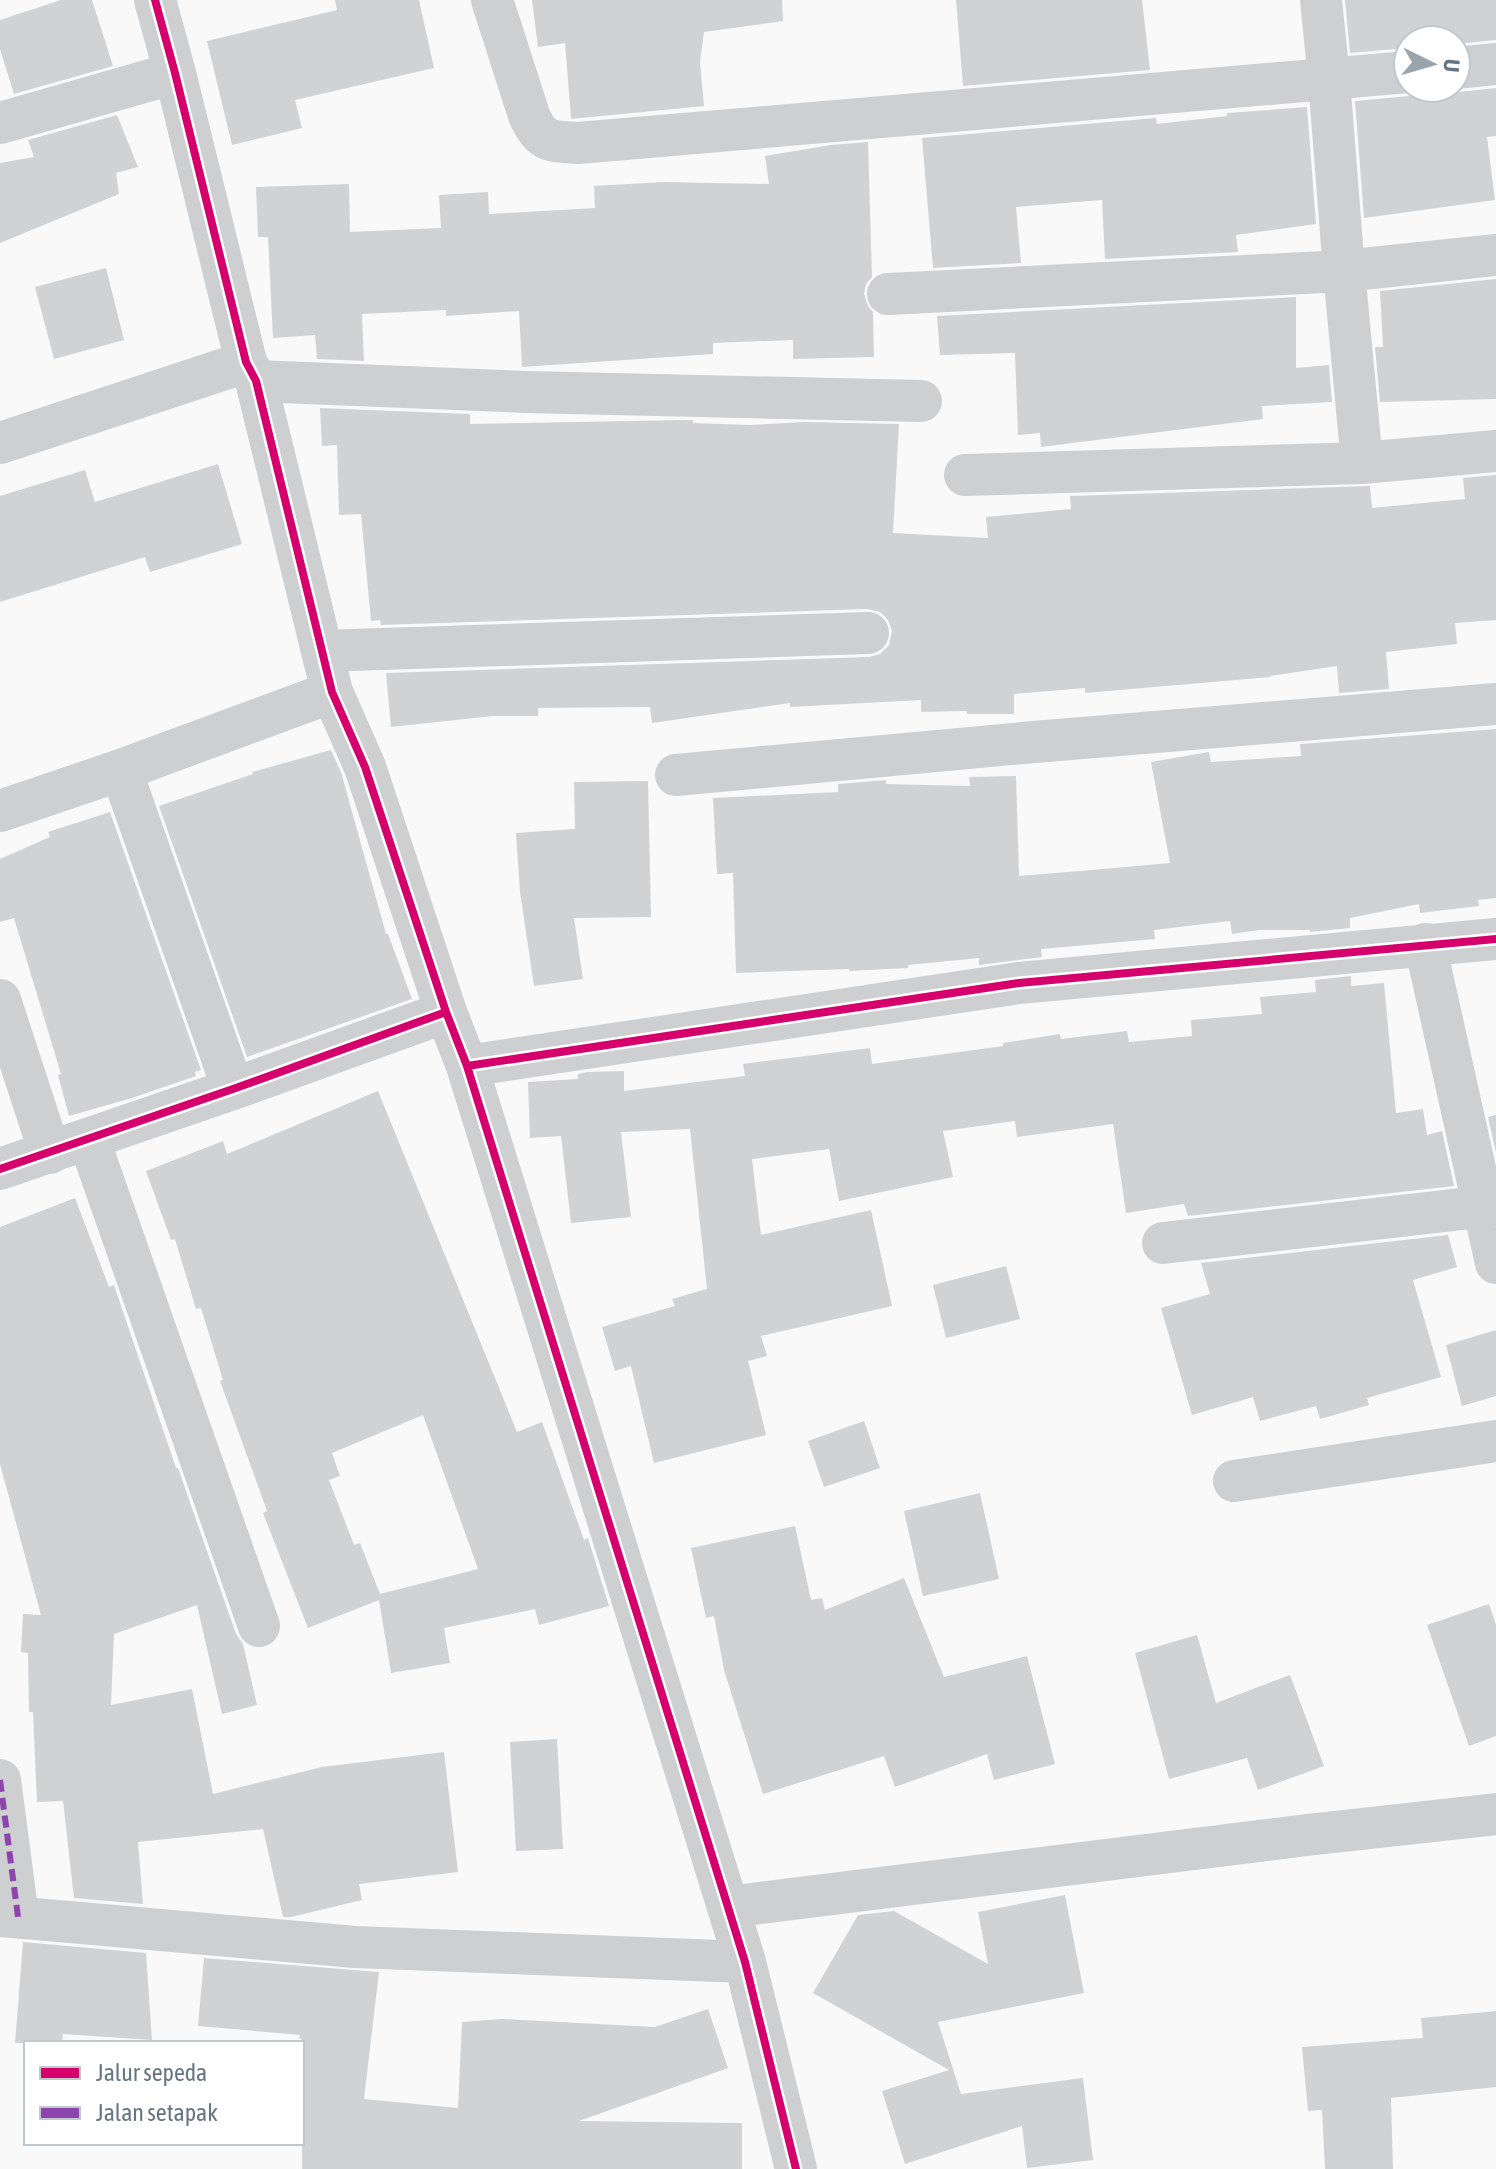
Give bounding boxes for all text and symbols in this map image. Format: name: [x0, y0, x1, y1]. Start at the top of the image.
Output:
north arrow: [1392, 24, 1472, 104]
text: U: [1438, 58, 1465, 73]
legend: [24, 2041, 304, 2145]
text: Jalur sepeda: [96, 2059, 207, 2086]
text: Jalan setapak: [96, 2099, 218, 2126]

